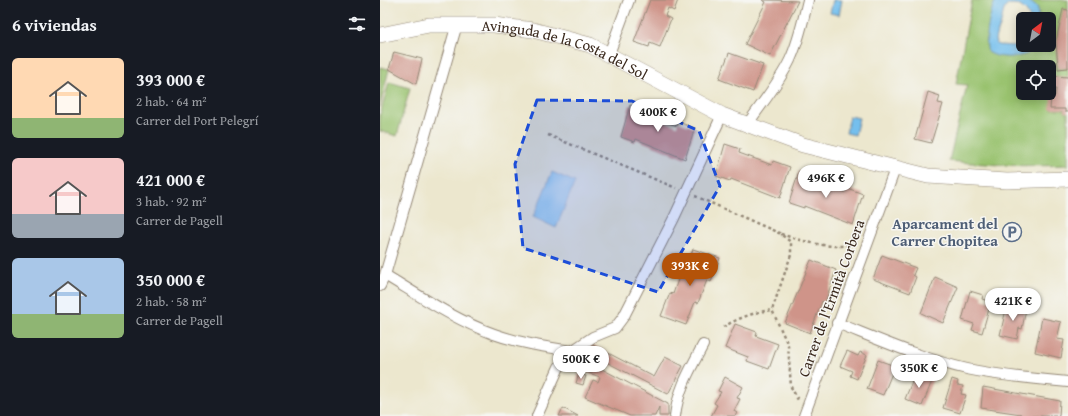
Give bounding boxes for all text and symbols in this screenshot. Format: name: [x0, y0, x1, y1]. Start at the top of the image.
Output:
text: 6 viviendas: [12, 12, 97, 37]
north arrow: [1016, 12, 1056, 52]
map controls: [1016, 12, 1056, 100]
icon: filters: [346, 13, 368, 35]
street label: Avinguda de la Costa del Sol: [482, 15, 652, 84]
button: locate: [1016, 60, 1056, 100]
text: 393 000 €: [136, 67, 205, 92]
icon: home: [44, 74, 92, 122]
text: 2 hab. · 64 m²: [136, 92, 207, 111]
pin: 400K €: [625, 99, 691, 133]
text: 400K €: [639, 102, 677, 121]
text: Carrer del Port Pelegrí: [136, 111, 258, 130]
pin: 496K €: [793, 165, 859, 199]
text: 421 000 €: [136, 167, 205, 192]
text: 496K €: [807, 168, 845, 187]
icon: home: [44, 174, 92, 222]
text: 3 hab. · 92 m²: [136, 192, 207, 211]
text: Carrer de Pagell: [136, 211, 223, 230]
place label: Aparcament del Carrer Chopitea: [891, 213, 998, 251]
street label: Carrer de l'Ermità Corbera: [793, 216, 869, 380]
parking icon: Aparcament del Carrer Chopitea: [1001, 221, 1023, 243]
pin: 393K €: [657, 253, 723, 287]
text: 393K €: [671, 256, 709, 275]
text: 350 000 €: [136, 267, 205, 292]
icon: home: [44, 274, 92, 322]
pin: 421K €: [980, 288, 1046, 322]
text: 421K €: [994, 291, 1032, 310]
text: 2 hab. · 58 m²: [136, 292, 207, 311]
text: Carrer de Pagell: [136, 311, 223, 330]
pin: 500K €: [548, 346, 614, 380]
text: 500K €: [562, 349, 600, 368]
pin: 350K €: [886, 355, 952, 389]
text: 350K €: [900, 358, 938, 377]

